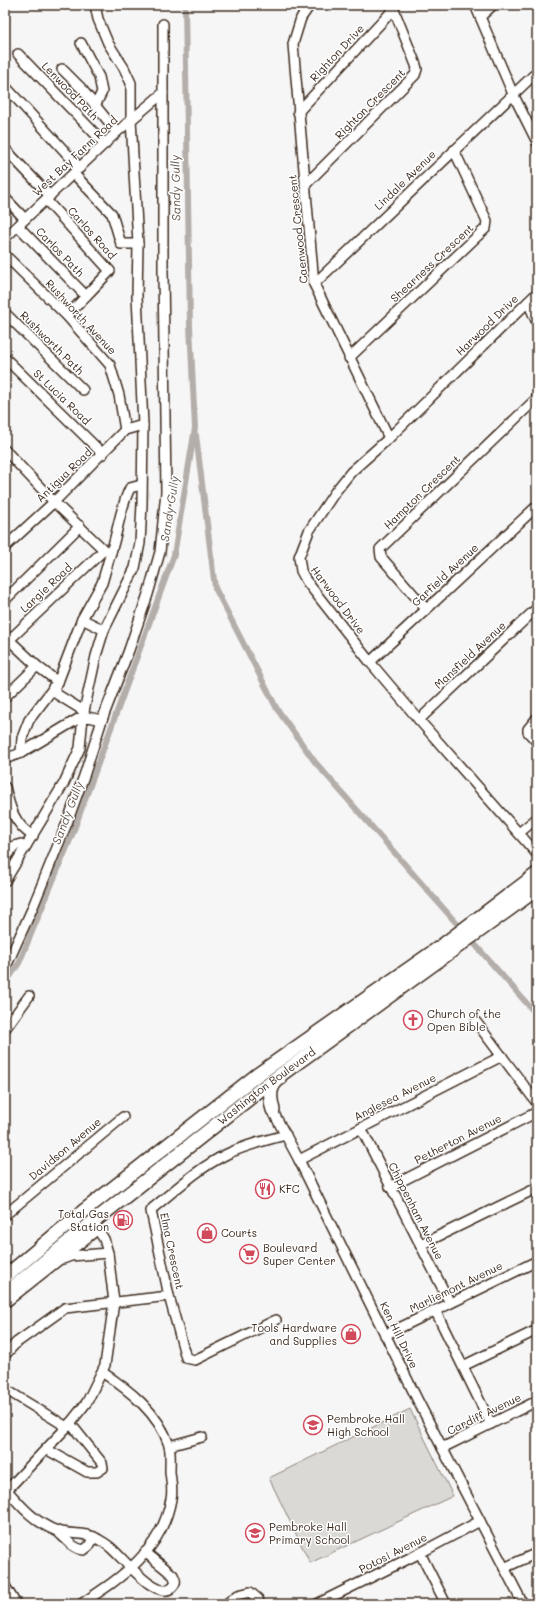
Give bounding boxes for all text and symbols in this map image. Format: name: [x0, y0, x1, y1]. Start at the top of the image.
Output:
street label: Righton Drive: [306, 21, 367, 84]
street label: Lenwood Path: [39, 58, 102, 123]
street label: Righton Crescent: [331, 65, 408, 142]
street label: West Bay Farm Road: [29, 112, 120, 199]
street label: Lindale Avenue: [371, 146, 439, 213]
water label: Sandy Gully: [166, 154, 184, 221]
street label: Caenwood Crescent: [284, 174, 311, 284]
street label: Carlos Road: [65, 203, 120, 262]
street label: Shearness Crescent: [387, 220, 477, 305]
street label: Carlos Path: [33, 224, 88, 280]
street label: Rushworth Avenue: [43, 276, 120, 358]
street label: Harwood Drive: [452, 291, 521, 358]
street label: Rushworth Path: [17, 308, 87, 378]
street label: St Lucia Road: [31, 366, 94, 428]
street label: Antigua Road: [33, 444, 95, 505]
street label: Hampton Crescent: [380, 451, 463, 532]
water label: Sandy Gully: [156, 474, 182, 543]
street label: Garfield Avenue: [408, 540, 481, 610]
street label: Largie Road: [17, 560, 75, 616]
street label: Harwood Drive: [308, 563, 369, 637]
street label: Mansfield Avenue: [431, 617, 509, 692]
water label: Sandy Gully: [48, 778, 87, 846]
place label: Church of the Open Bible: [427, 1006, 501, 1034]
church icon: Church of the Open Bible: [402, 1009, 424, 1031]
street label: Washington Boulevard: [214, 1044, 318, 1128]
street label: Anglesea Avenue: [351, 1069, 439, 1124]
street label: Petherton Avenue: [412, 1110, 504, 1167]
street label: Davidson Avenue: [25, 1114, 104, 1183]
street label: Chippenham Avenue: [385, 1160, 448, 1262]
restaurant icon: KFC: [254, 1178, 276, 1200]
place label: KFC: [279, 1181, 300, 1196]
place label: Total Gas Station: [58, 1206, 109, 1234]
fuel station icon: Total Gas Station: [112, 1209, 134, 1231]
street label: Elma Crescent: [157, 1211, 188, 1291]
shop icon: Courts: [196, 1222, 218, 1244]
place label: Courts: [221, 1225, 257, 1240]
place label: Boulevard Super Center: [263, 1240, 336, 1268]
supermarket icon: Boulevard Super Center: [238, 1243, 260, 1265]
street label: Marliemont Avenue: [407, 1257, 505, 1316]
street label: Ken Hill Drive: [377, 1299, 422, 1371]
place label: Tools Hardware and Supplies: [251, 1320, 337, 1348]
shop icon: Tools Hardware and Supplies: [340, 1323, 362, 1345]
street label: Cardiff Avenue: [444, 1389, 524, 1438]
place label: Pembroke Hall High School: [327, 1411, 405, 1439]
school or university icon: Pembroke Hall High School: [302, 1414, 324, 1436]
place label: Pembroke Hall Primary School: [269, 1519, 350, 1547]
school or university icon: Pembroke Hall Primary School: [244, 1522, 266, 1544]
street label: Potosi Avenue: [356, 1529, 430, 1576]

